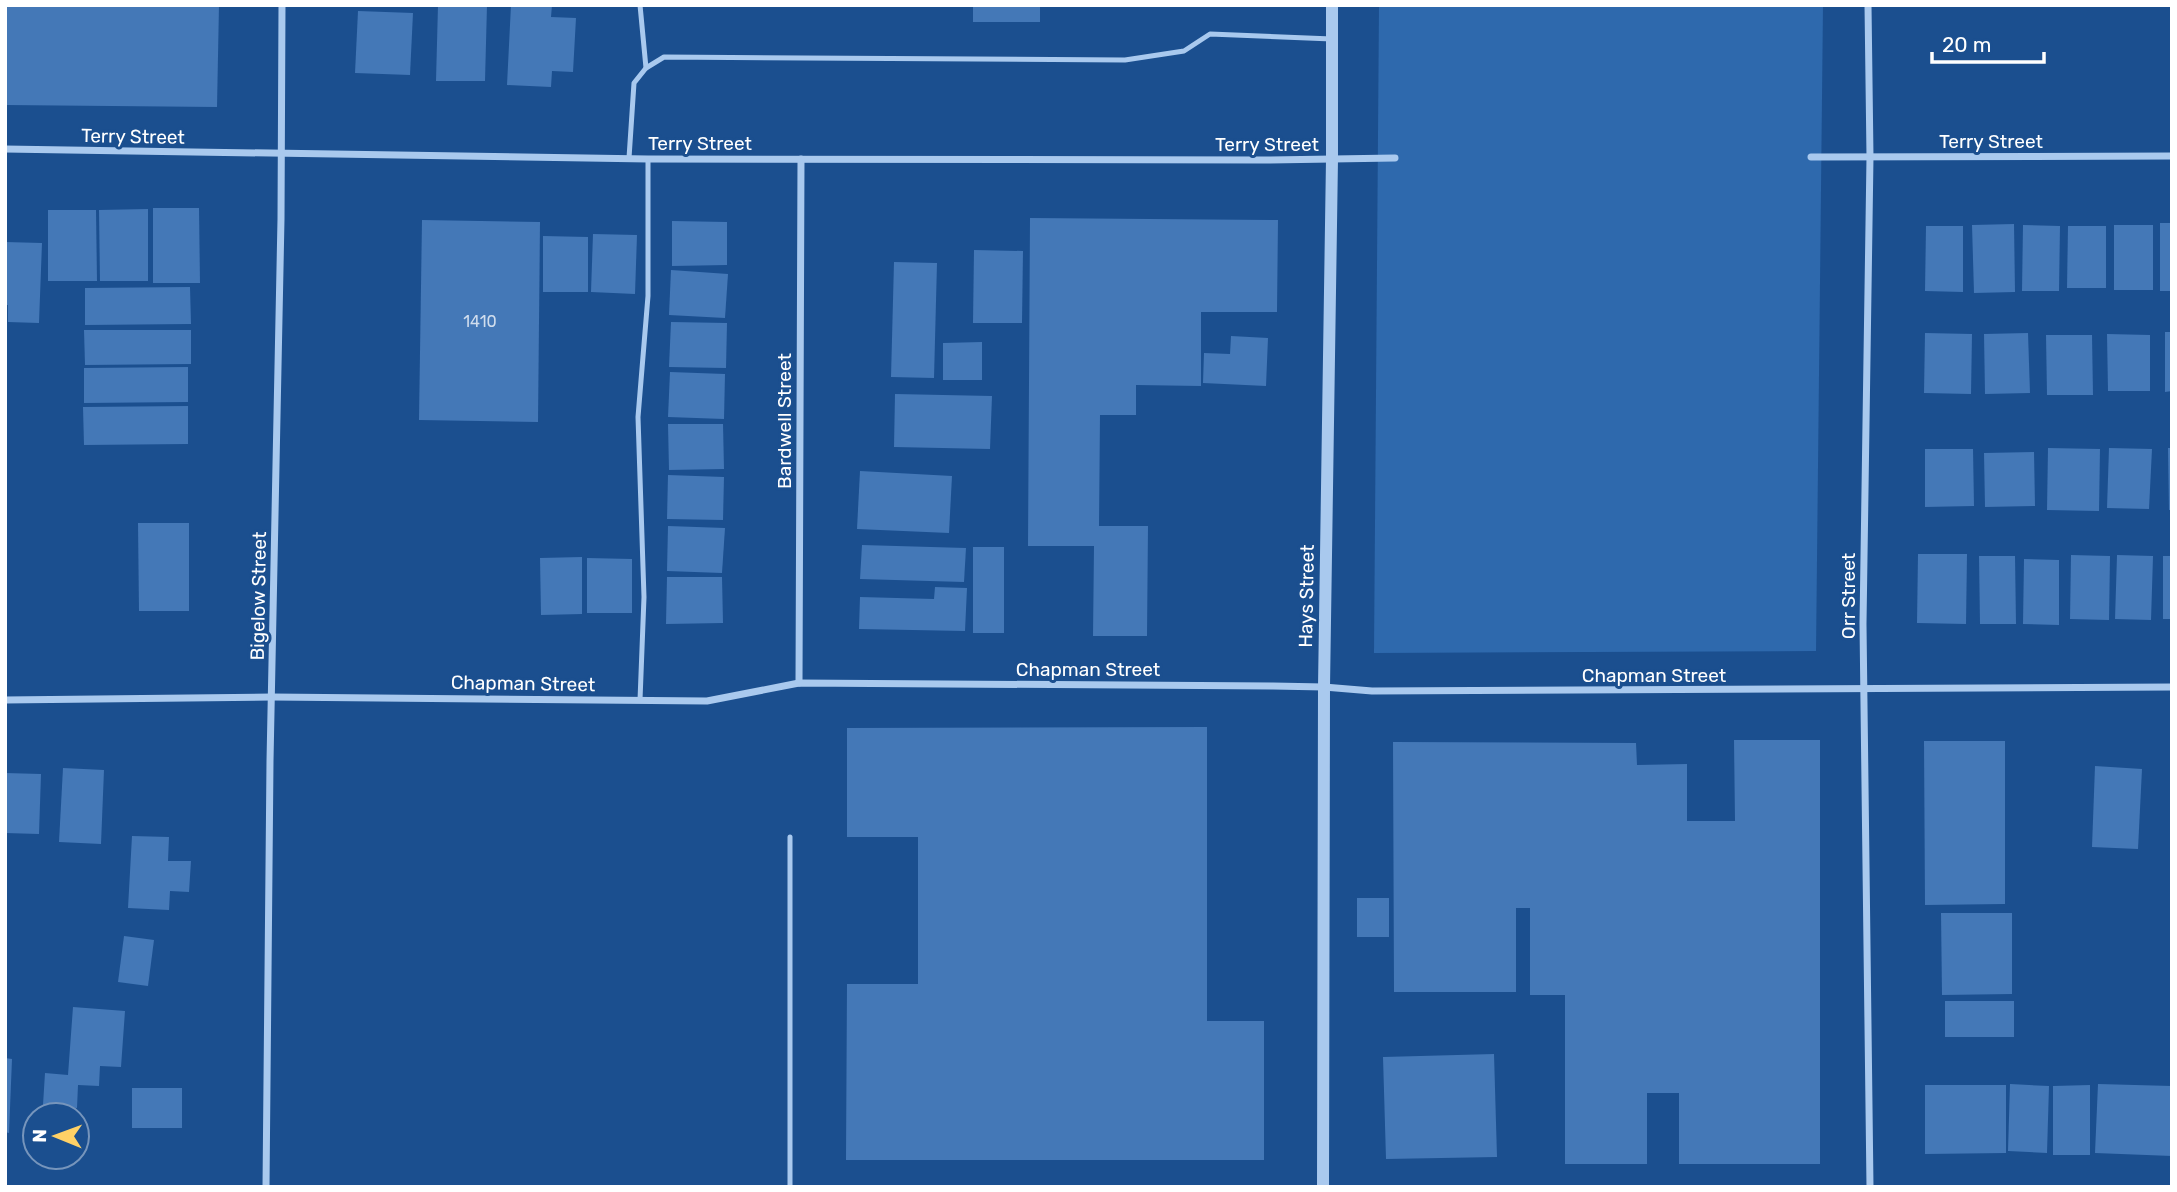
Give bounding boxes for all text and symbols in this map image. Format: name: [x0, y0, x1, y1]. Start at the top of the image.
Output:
scale bar: [1932, 21, 2044, 65]
text: 20 m: [1942, 32, 1991, 57]
street label: Terry Street: [81, 124, 186, 149]
street label: Terry Street: [1939, 130, 2043, 153]
street label: Terry Street: [648, 132, 752, 155]
street label: Terry Street: [1215, 133, 1319, 156]
house number: 1410: [463, 312, 497, 331]
street label: Bardwell Street: [773, 352, 796, 489]
street label: Bigelow Street: [246, 531, 271, 661]
street label: Hays Street: [1294, 544, 1319, 648]
street label: Orr Street: [1837, 552, 1860, 639]
street label: Chapman Street: [1016, 658, 1161, 681]
street label: Chapman Street: [1582, 664, 1727, 687]
street label: Chapman Street: [451, 671, 596, 696]
north arrow: [21, 1101, 91, 1171]
text: N: [28, 1129, 51, 1143]

